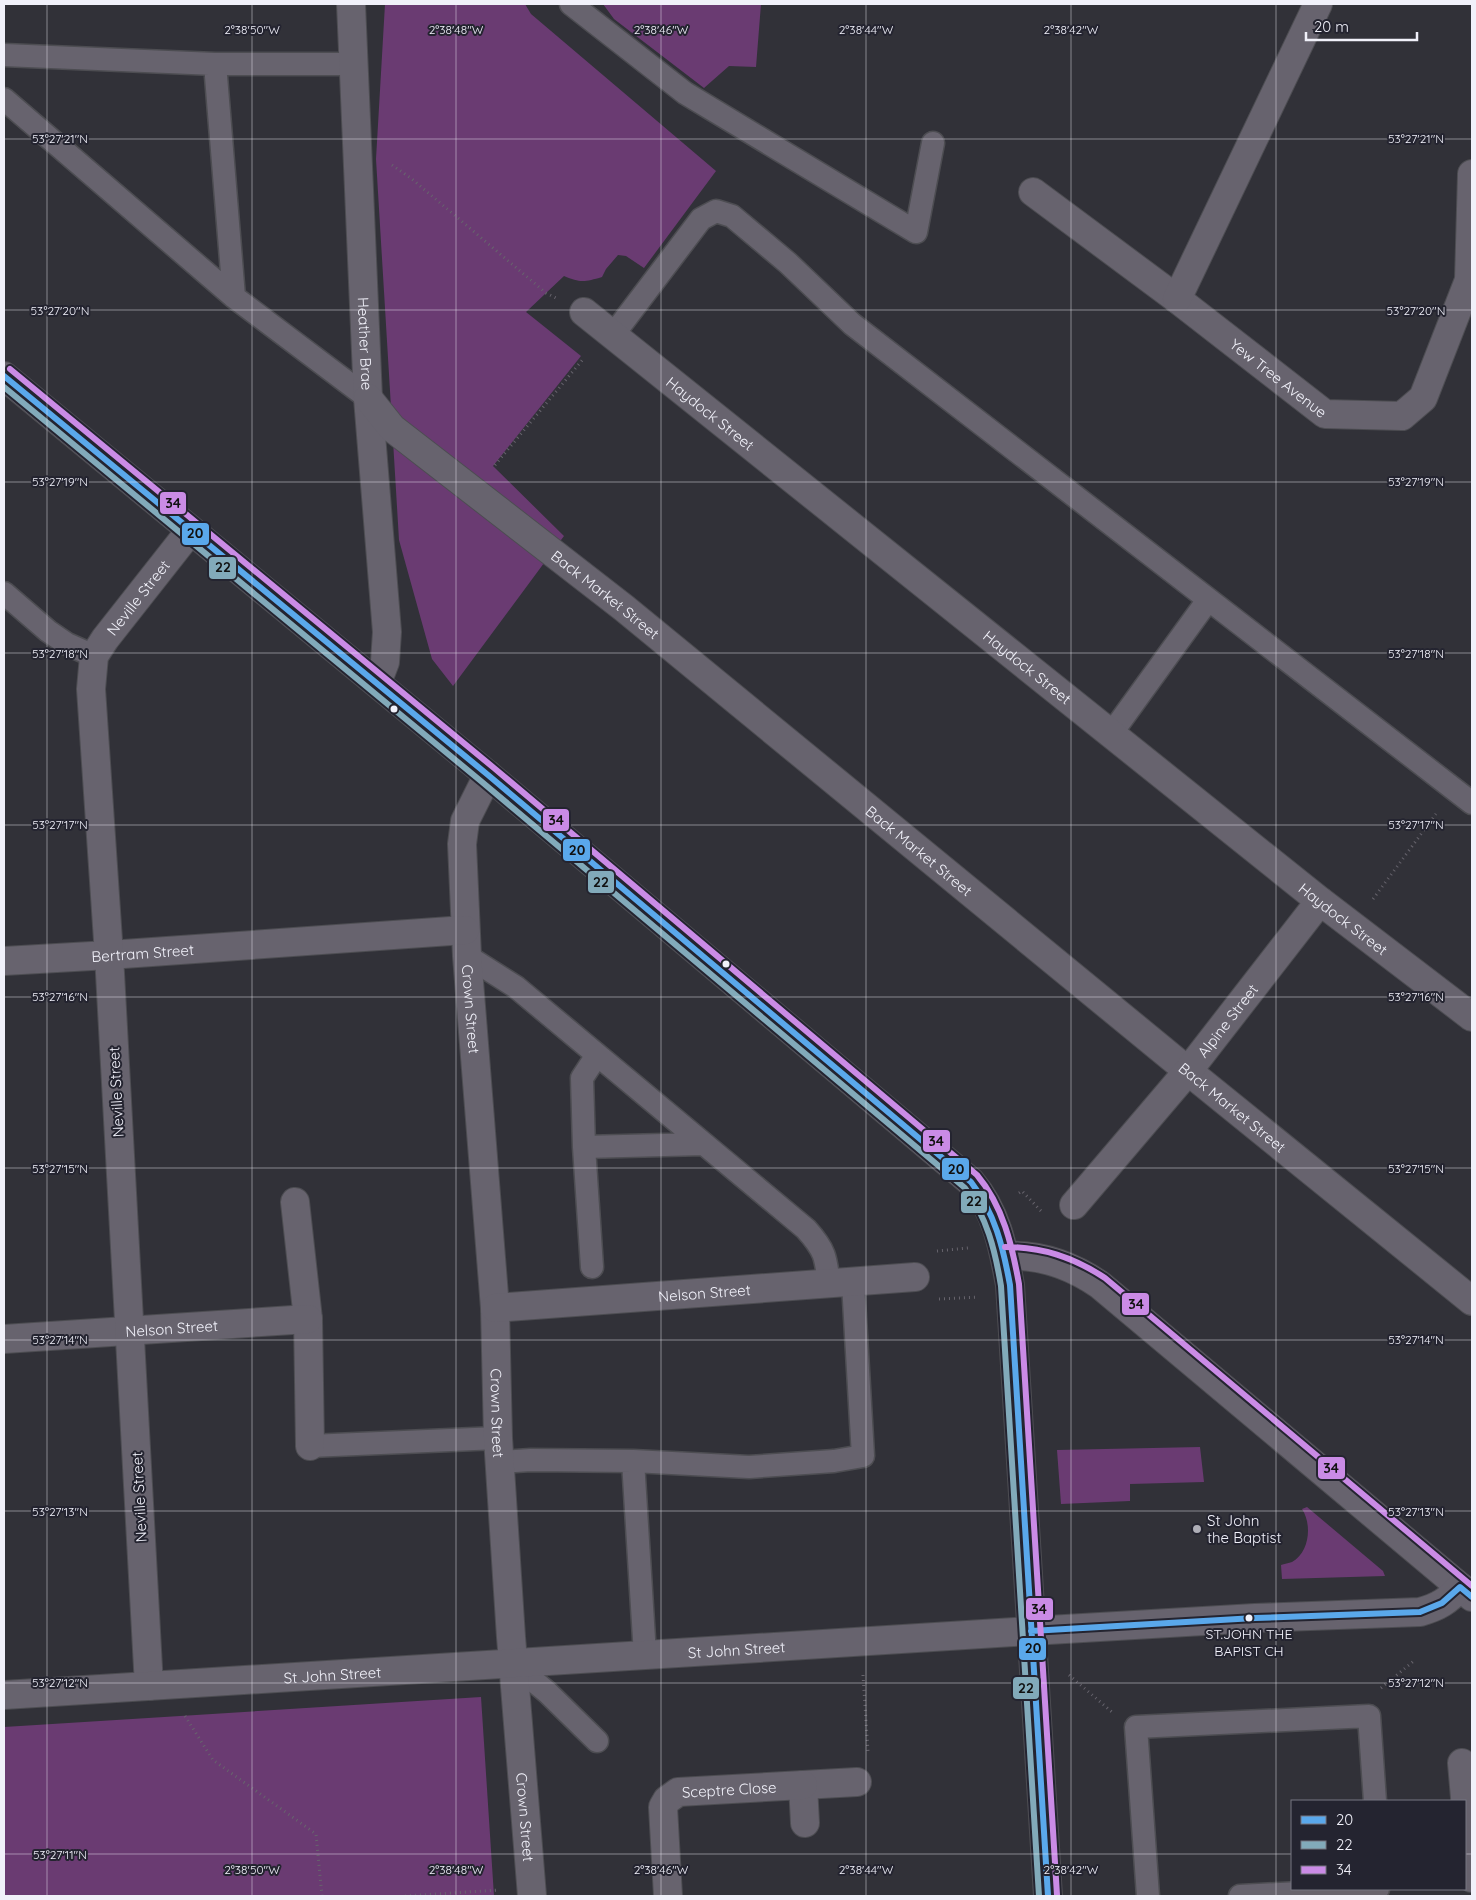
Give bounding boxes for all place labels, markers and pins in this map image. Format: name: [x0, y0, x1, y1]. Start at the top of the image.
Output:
unlabelled marker: [389, 704, 399, 714]
unlabelled marker: [721, 959, 731, 969]
place label: St John the Baptist: [1207, 1511, 1282, 1547]
marker: St John the Baptist: [1191, 1523, 1203, 1535]
marker: ST.JOHN THE BAPIST CH: [1244, 1613, 1254, 1623]
place label: ST.JOHN THE BAPIST CH: [1206, 1625, 1292, 1660]

